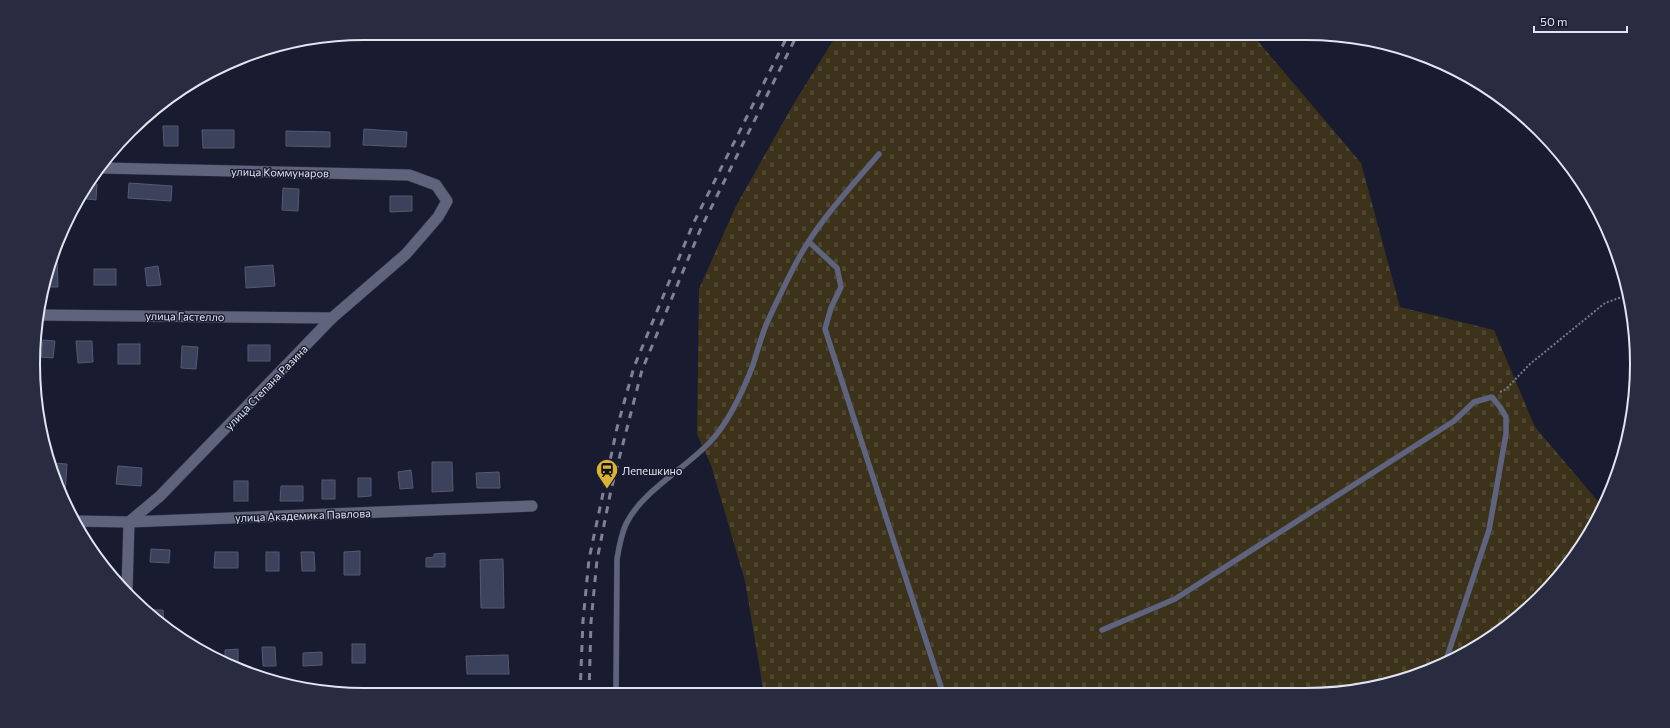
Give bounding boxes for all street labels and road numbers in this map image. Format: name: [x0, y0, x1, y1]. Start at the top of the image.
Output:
street label: улица Коммунаров: [231, 165, 329, 179]
street label: улица Гастелло: [145, 309, 225, 323]
street label: улица Степана Разина: [222, 342, 310, 432]
street label: улица Академика Павлова: [235, 506, 371, 524]

